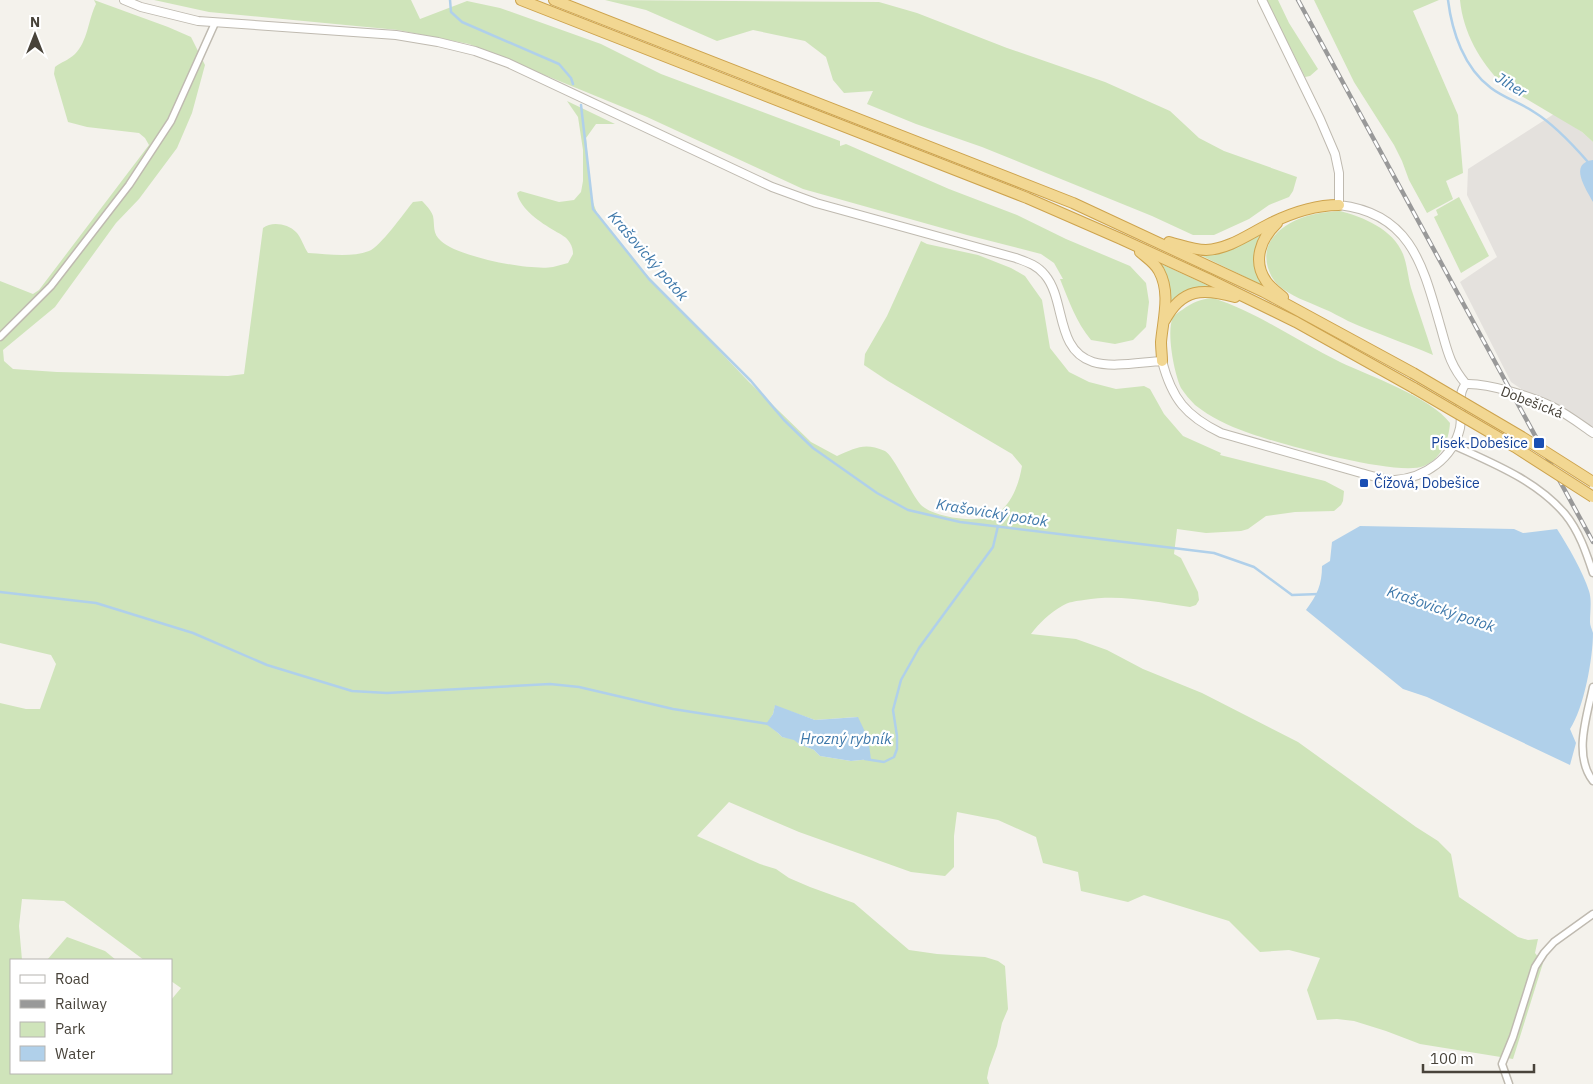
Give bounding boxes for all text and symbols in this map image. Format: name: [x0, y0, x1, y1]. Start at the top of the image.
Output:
north arrow: [10, 10, 60, 60]
text: N: [30, 13, 40, 31]
water label: Jiher: [1492, 68, 1531, 102]
water label: Krašovický potok: [604, 207, 693, 305]
street label: Dobešická: [1498, 382, 1566, 422]
place label: Písek-Dobešice: [1431, 434, 1528, 452]
marker: Písek-Dobešice: [1532, 436, 1546, 450]
place label: Čížová, Dobešice: [1374, 473, 1480, 492]
marker: Čížová, Dobešice: [1358, 477, 1370, 489]
water label: Krašovický potok: [935, 494, 1049, 531]
water label: Krašovický potok: [1385, 581, 1498, 636]
water label: Hrozný rybník: [800, 729, 892, 748]
legend: [10, 959, 172, 1074]
text: Road: [55, 969, 90, 988]
text: Railway: [55, 994, 108, 1013]
text: Park: [55, 1019, 85, 1038]
scale bar: [1423, 1042, 1534, 1074]
text: Water: [55, 1044, 96, 1063]
text: 100 m: [1430, 1049, 1474, 1068]

